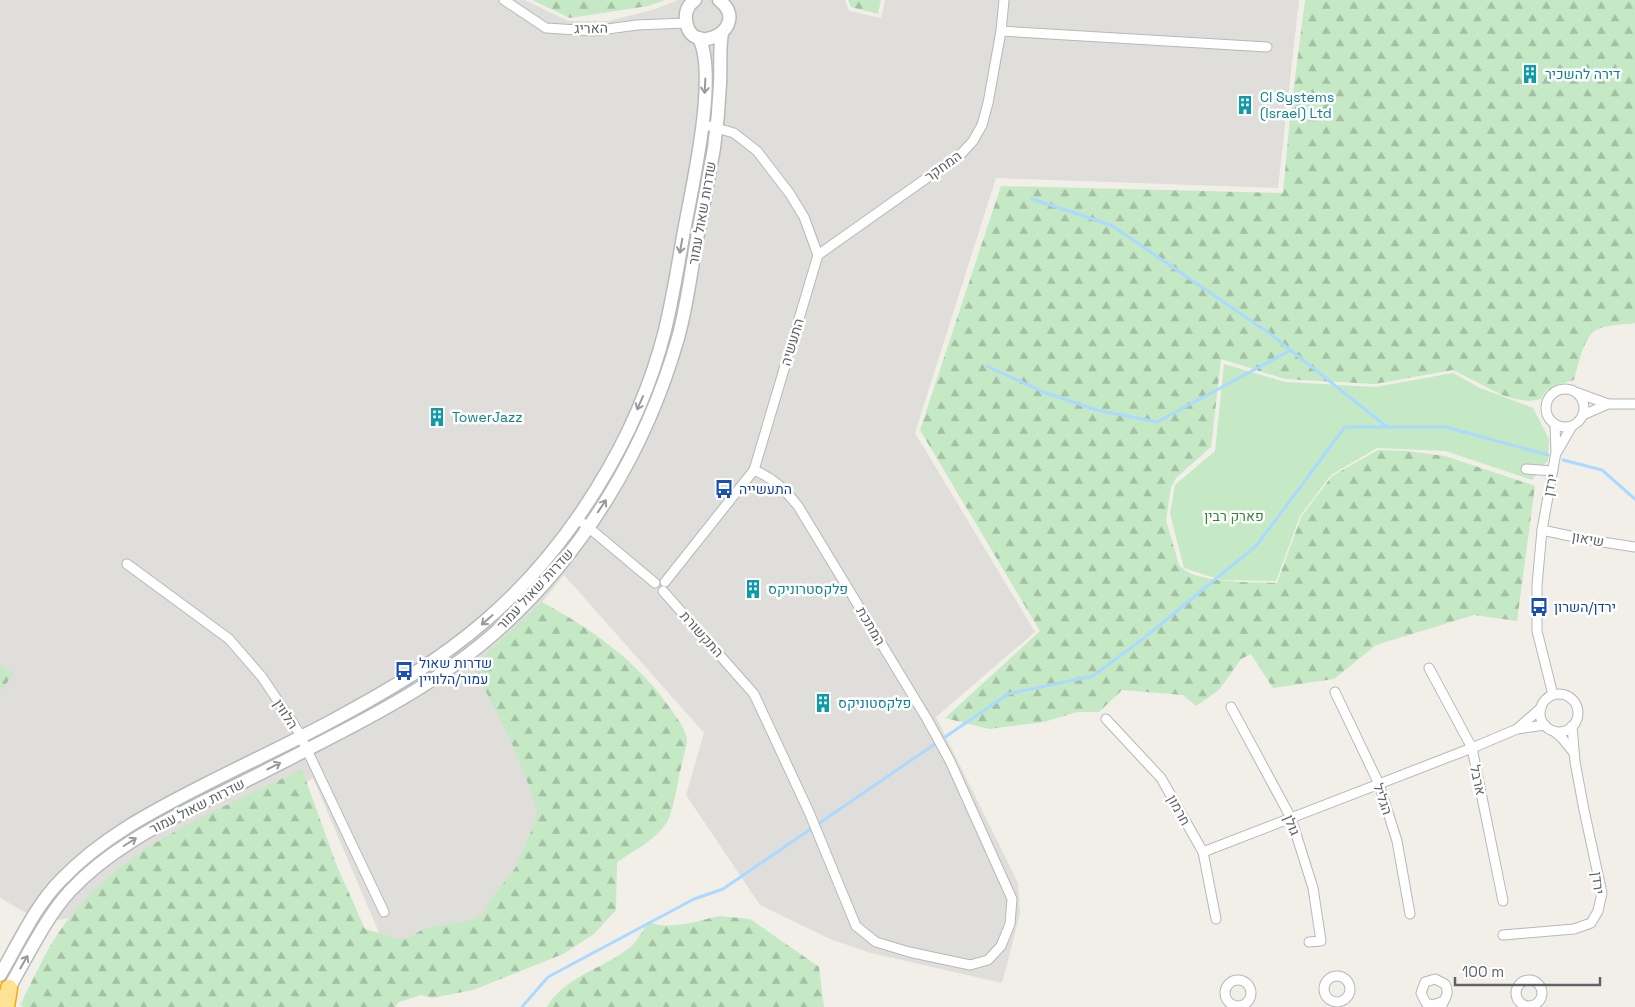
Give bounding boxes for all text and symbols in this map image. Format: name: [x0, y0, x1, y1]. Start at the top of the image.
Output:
street label: האריג: [574, 19, 608, 37]
building icon: דירה להשכיר: [1519, 63, 1541, 85]
place label: דירה להשכיר: [1545, 65, 1620, 83]
one-way arrow: [701, 78, 710, 94]
place label: CI Systems (Israel) Ltd: [1260, 88, 1334, 122]
building icon: CI Systems (Israel) Ltd: [1234, 94, 1256, 116]
street label: המחקר: [921, 147, 965, 185]
street label: שדרות שאול עמור: [684, 160, 720, 266]
one-way arrow: [676, 238, 685, 254]
street label: התעשיה: [776, 316, 808, 368]
one-way arrow: [634, 395, 644, 410]
building icon: TowerJazz: [426, 406, 448, 428]
place label: TowerJazz: [452, 408, 523, 426]
street label: ירדן: [1539, 472, 1561, 498]
bus stop icon: התעשייה: [713, 478, 735, 500]
place label: התעשייה: [739, 480, 792, 498]
one-way arrow: [597, 499, 607, 513]
park label: פארק רבין: [1204, 507, 1264, 525]
street label: שיאון: [1570, 527, 1606, 551]
street label: שדרות שאול עמור: [493, 545, 577, 633]
building icon: פלקסטרוניקס: [742, 578, 764, 600]
place label: פלקסטרוניקס: [768, 580, 848, 598]
bus stop icon: ירדן/השרון: [1528, 596, 1550, 618]
place label: ירדן/השרון: [1554, 598, 1616, 616]
street label: המתכת: [852, 603, 890, 649]
street label: התקשורת: [676, 607, 728, 661]
one-way arrow: [480, 614, 493, 625]
place label: שדרות שאול עמור/הלוויין: [419, 654, 492, 688]
bus stop icon: שדרות שאול עמור/הלוויין: [393, 660, 415, 682]
building icon: פלקסטוניקס: [812, 692, 834, 714]
place label: פלקסטוניקס: [838, 694, 911, 712]
street label: הלווין: [270, 696, 302, 732]
one-way arrow: [266, 761, 281, 770]
street label: ארבל: [1466, 763, 1490, 797]
street label: שדרות שאול עמור: [146, 774, 248, 838]
street label: הגליל: [1369, 781, 1397, 817]
street label: חרמון: [1163, 791, 1195, 829]
street label: גולן: [1280, 812, 1304, 838]
one-way arrow: [123, 836, 137, 846]
street label: ירדן: [1588, 871, 1608, 895]
scale bar: [1455, 954, 1600, 986]
one-way arrow: [20, 955, 30, 969]
text: 100 m: [1462, 962, 1504, 981]

